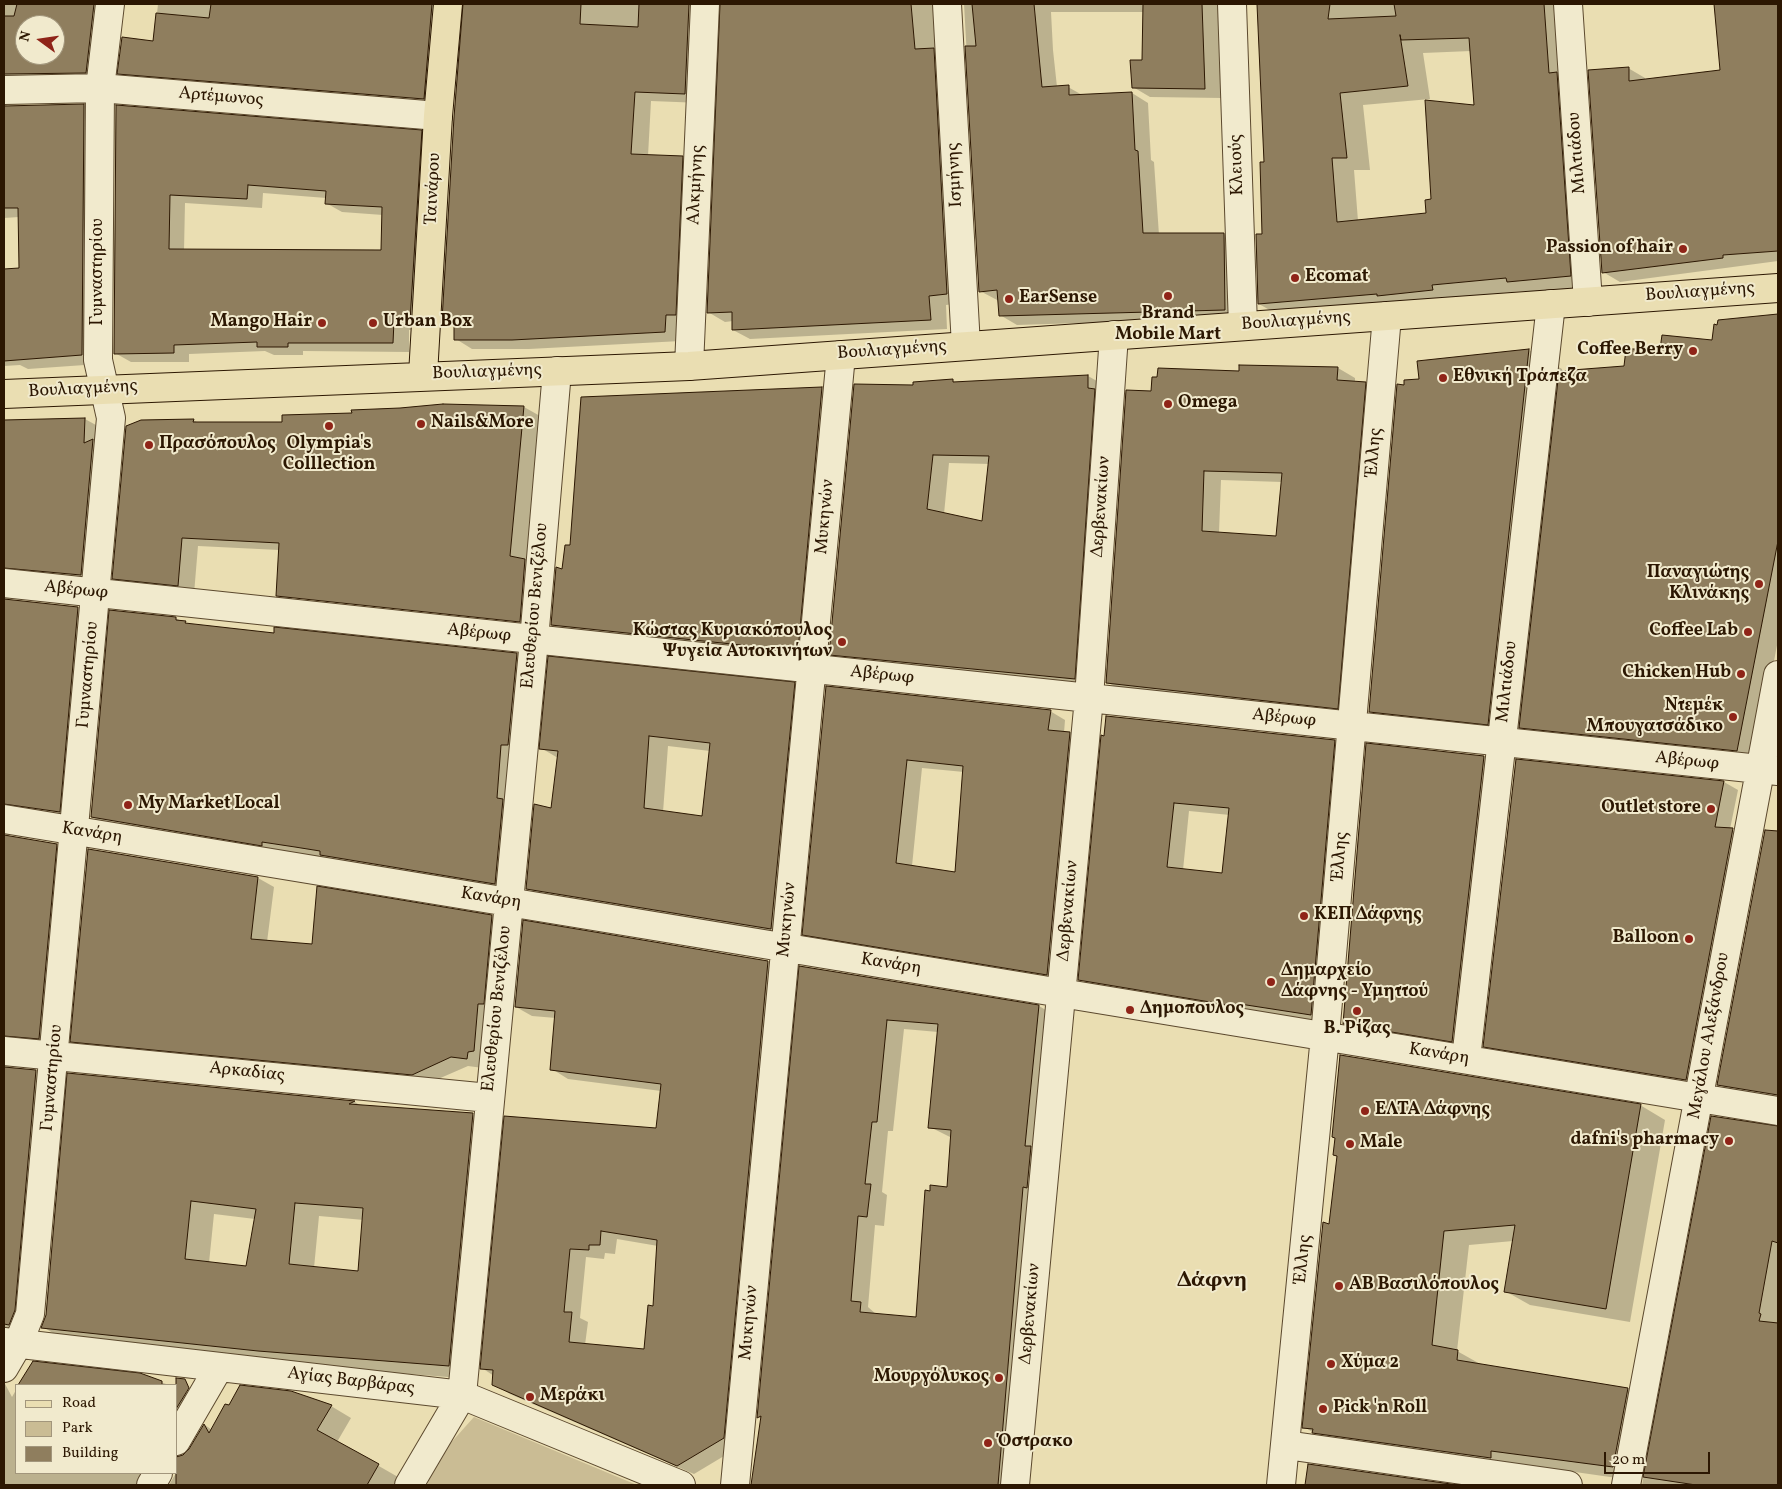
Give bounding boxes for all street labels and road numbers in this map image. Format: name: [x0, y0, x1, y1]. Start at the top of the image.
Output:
street label: Αρτέμωνος: [178, 84, 264, 112]
street label: Μιλτιάδου: [1564, 111, 1592, 195]
street label: Κλειούς: [1226, 134, 1250, 196]
street label: Ισμήνης: [944, 142, 968, 208]
street label: Αλκμήνης: [684, 144, 710, 226]
street label: Ταινάρου: [421, 152, 447, 226]
street label: Γυμναστηρίου: [88, 218, 110, 326]
street label: Βουλιαγμένης: [1645, 278, 1755, 308]
street label: Βουλιαγμένης: [1241, 307, 1351, 337]
street label: Βουλιαγμένης: [837, 336, 947, 366]
street label: Βουλιαγμένης: [432, 360, 542, 386]
street label: Βουλιαγμένης: [28, 376, 138, 404]
street label: Έλλης: [1362, 427, 1388, 477]
street label: Δερβενακίων: [1088, 456, 1116, 558]
street label: Μυκηνών: [812, 479, 840, 555]
street label: Ελευθερίου Βενιζέλου: [518, 522, 554, 690]
street label: Αβέρωφ: [43, 577, 109, 605]
street label: Αβέρωφ: [446, 620, 512, 648]
street label: Γυμναστηρίου: [74, 621, 104, 729]
street label: Μιλτιάδου: [1493, 640, 1523, 724]
street label: Αβέρωφ: [849, 662, 915, 690]
street label: Αβέρωφ: [1251, 705, 1317, 733]
street label: Αβέρωφ: [1654, 748, 1720, 776]
street label: Κανάρη: [60, 819, 124, 849]
street label: Έλλης: [1328, 831, 1354, 881]
street label: Δερβενακίων: [1054, 860, 1084, 962]
street label: Μυκηνών: [774, 882, 802, 958]
street label: Κανάρη: [459, 884, 523, 914]
street label: Ελευθερίου Βενιζέλου: [479, 925, 517, 1093]
street label: Κανάρη: [859, 950, 923, 980]
street label: Μεγάλου Αλεξάνδρου: [1685, 951, 1735, 1121]
street label: Γυμναστηρίου: [38, 1024, 68, 1132]
street label: Κανάρη: [1407, 1040, 1471, 1070]
street label: Αρκαδίας: [208, 1058, 286, 1088]
street label: Έλλης: [1291, 1234, 1317, 1284]
street label: Δερβενακίων: [1016, 1263, 1046, 1365]
street label: Μυκηνών: [736, 1285, 764, 1361]
street label: Αγίας Βαρβάρας: [286, 1363, 416, 1401]

